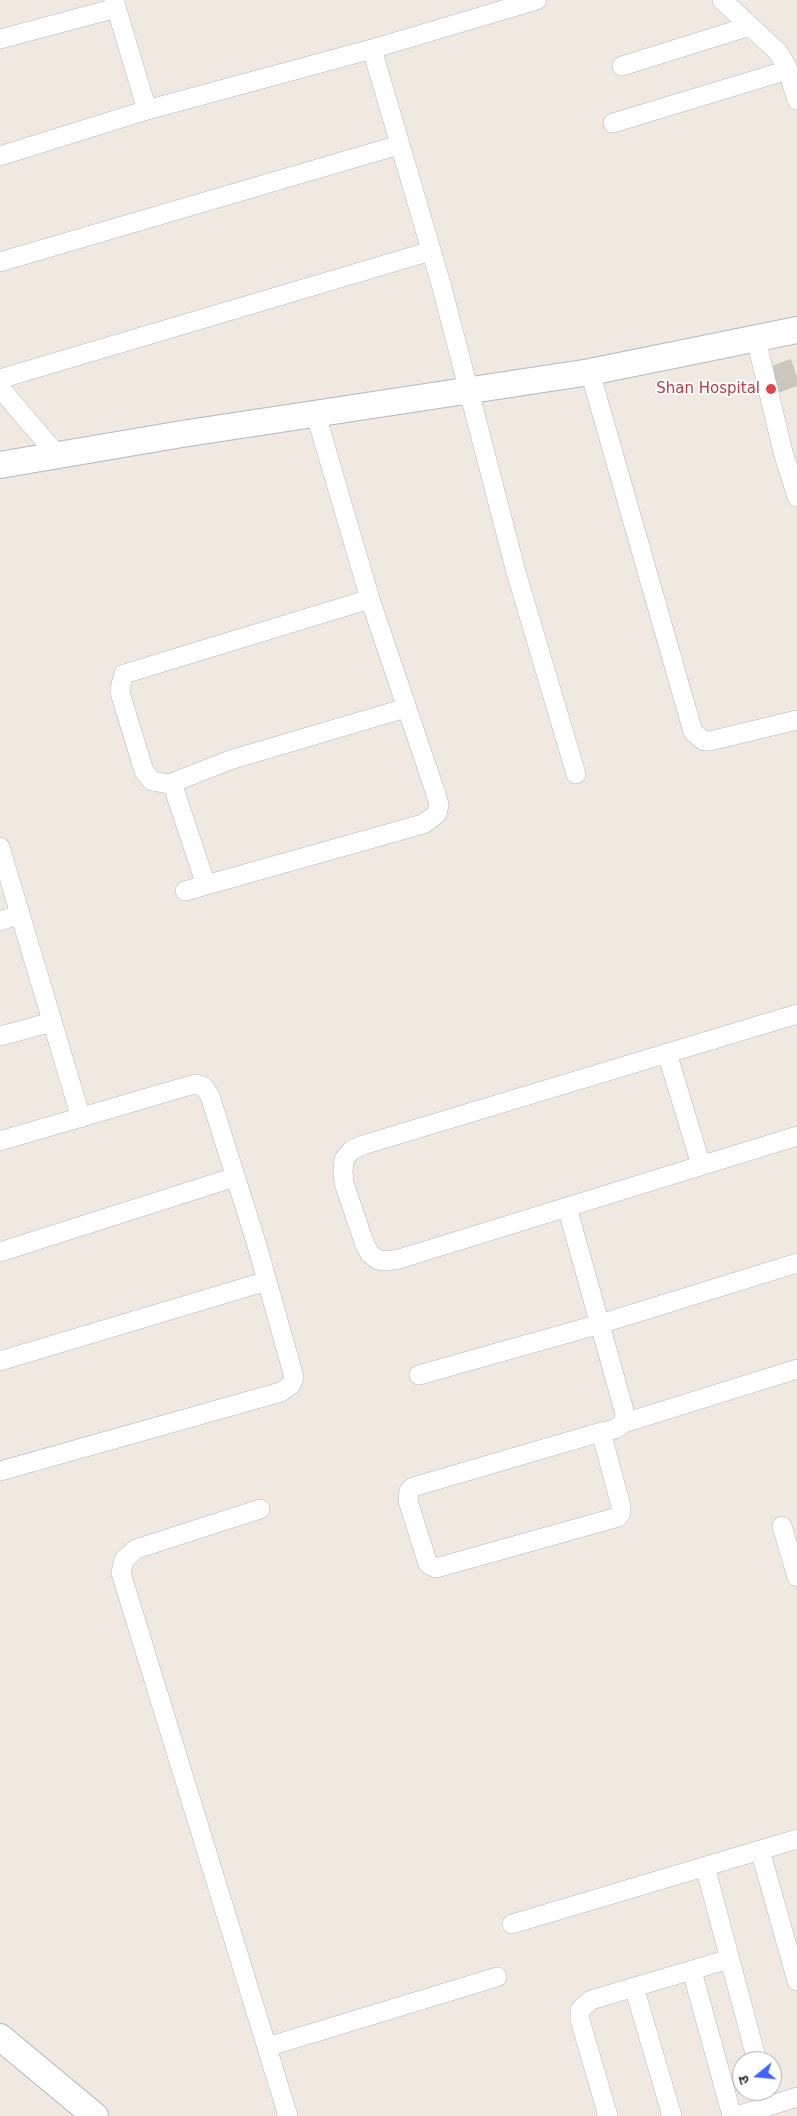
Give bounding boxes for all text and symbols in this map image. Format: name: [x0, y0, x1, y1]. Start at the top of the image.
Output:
place label: Shan Hospital: [656, 380, 760, 398]
marker: Shan Hospital: [764, 382, 778, 396]
north arrow: [732, 2051, 782, 2101]
text: उ: [735, 2074, 752, 2086]

